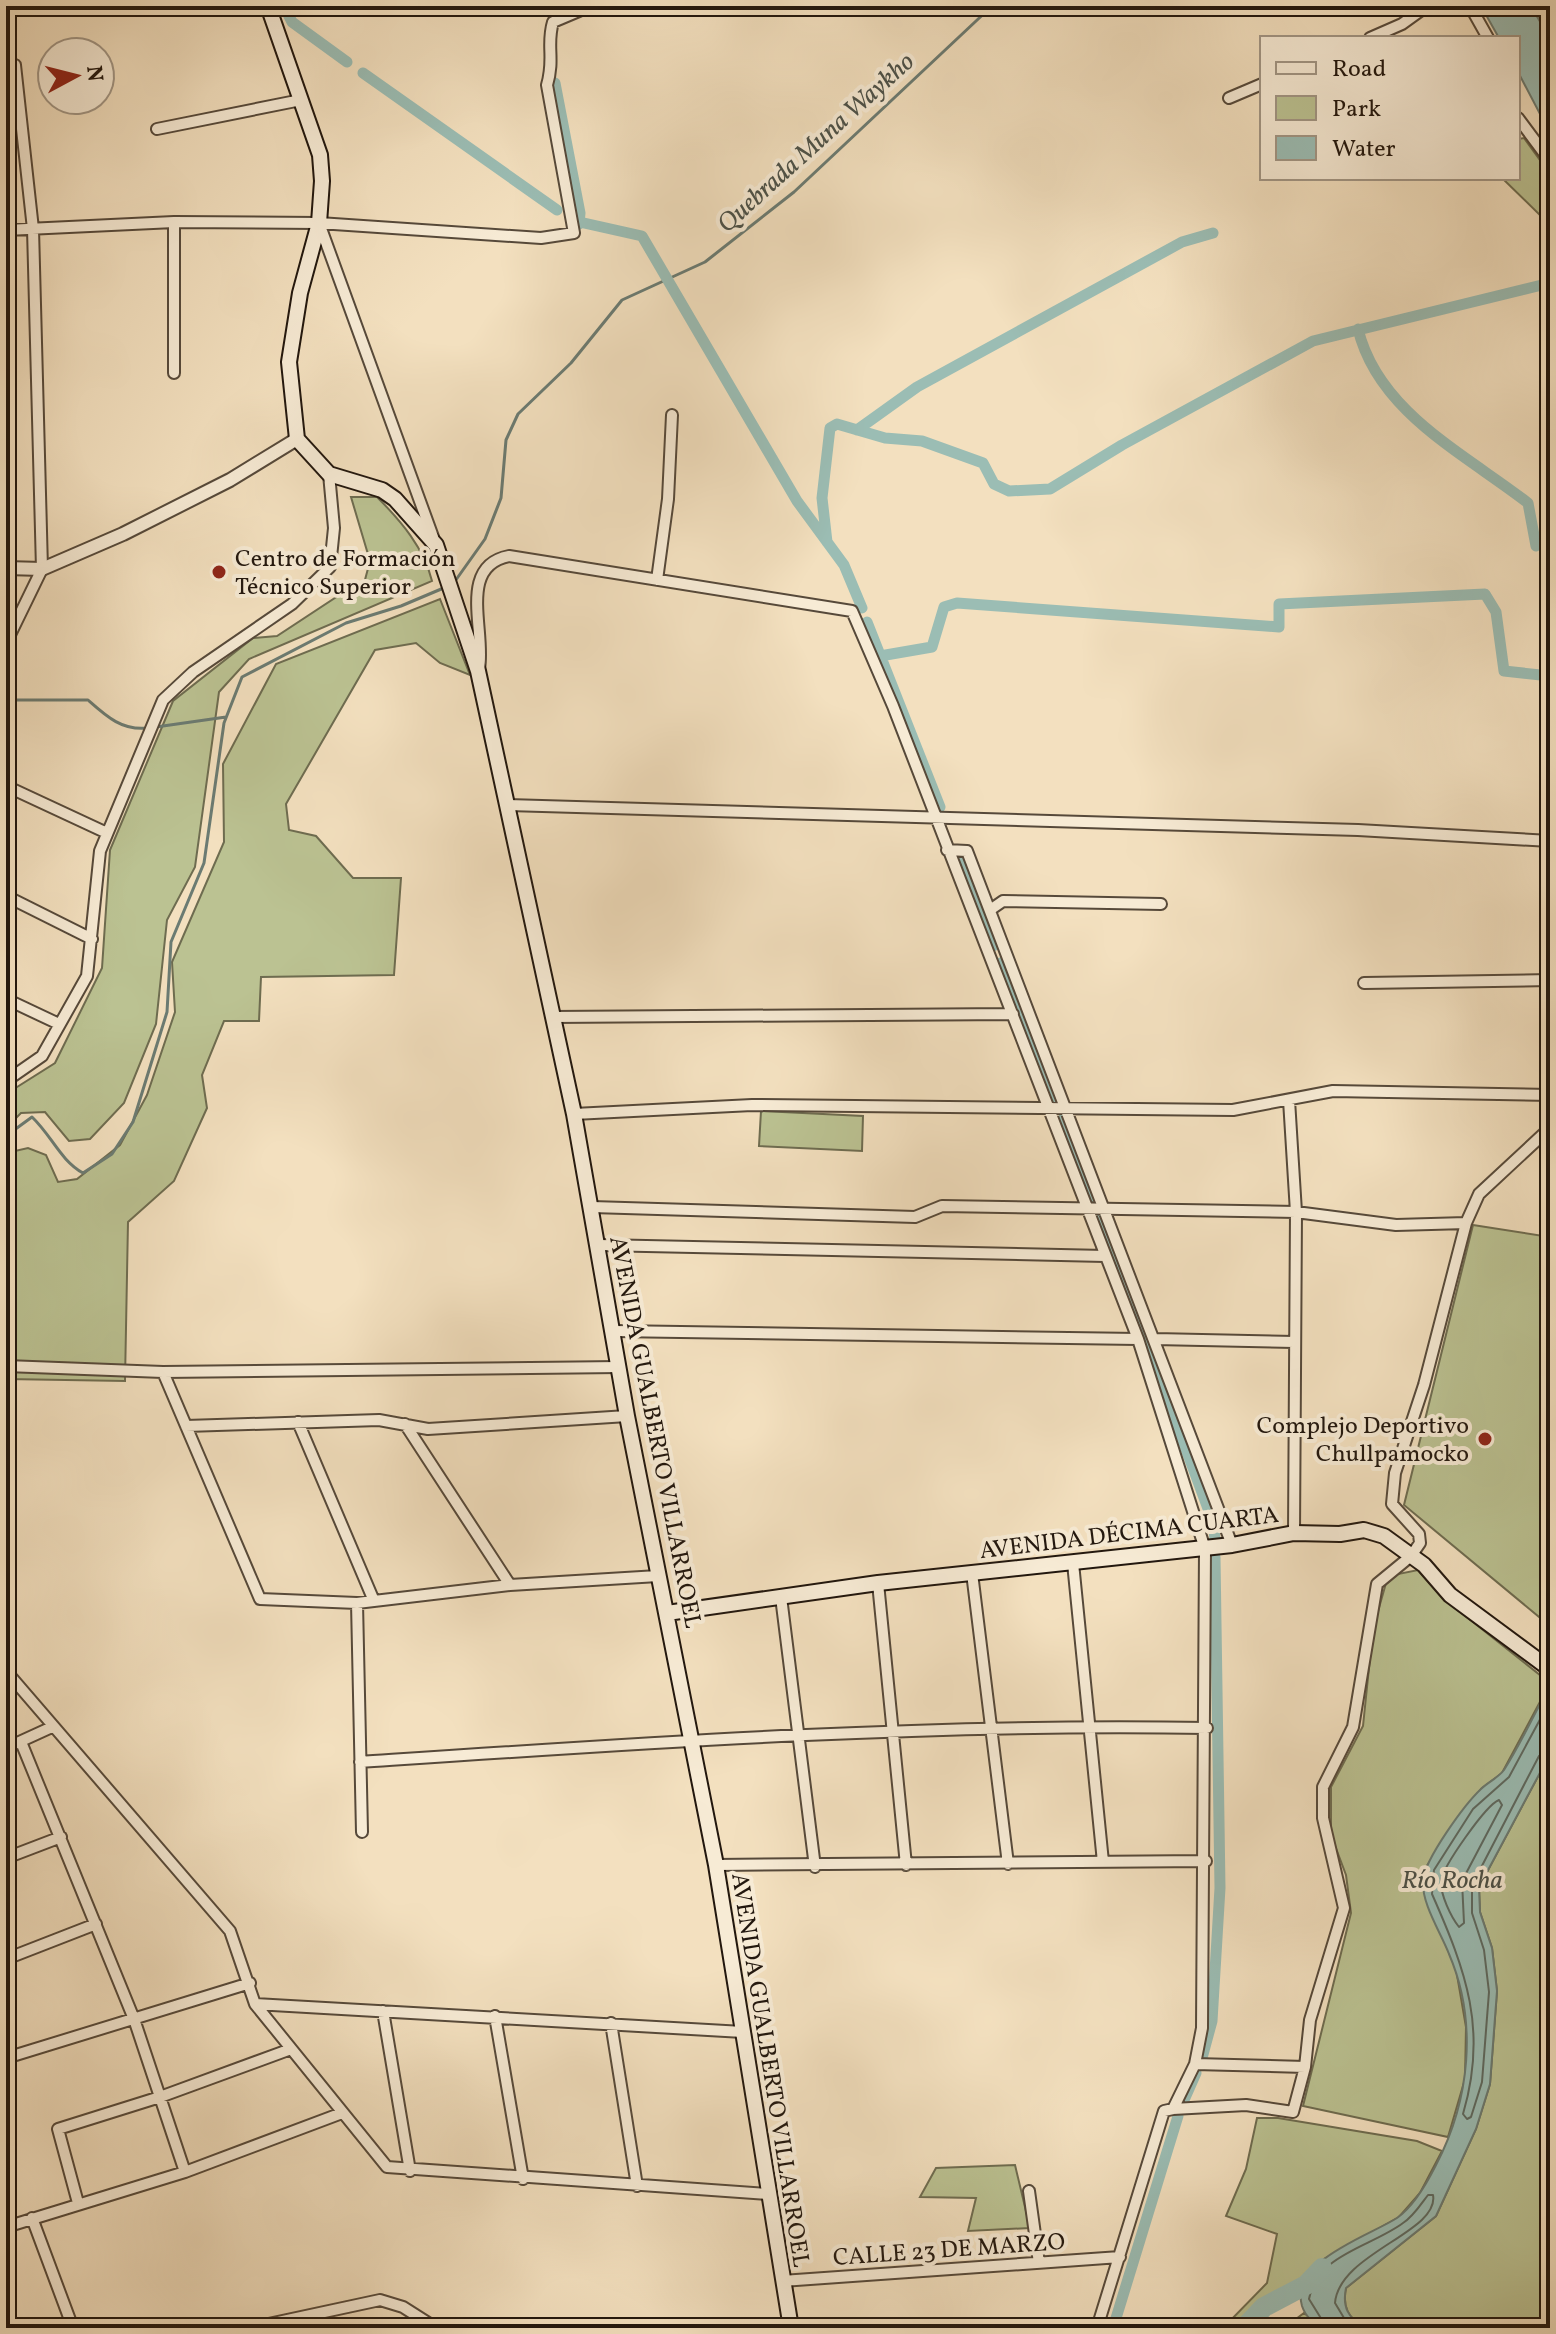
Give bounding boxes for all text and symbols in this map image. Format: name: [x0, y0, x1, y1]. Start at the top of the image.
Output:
north arrow: [36, 36, 116, 116]
legend: [1260, 36, 1520, 180]
water label: Quebrada Muna Waykho: [710, 45, 923, 242]
text: Road: [1332, 53, 1386, 87]
text: N: [77, 64, 110, 84]
text: Park: [1332, 93, 1381, 127]
text: Water: [1332, 133, 1396, 167]
place label: Centro de Formación Técnico Superior: [235, 543, 455, 605]
marker: Centro de Formación Técnico Superior: [210, 563, 228, 581]
street label: AVENIDA GUALBERTO VILLARROEL: [599, 1233, 709, 1631]
place label: Complejo Deportivo Chullpamocko: [1257, 1410, 1469, 1472]
marker: Complejo Deportivo Chullpamocko: [1476, 1430, 1494, 1448]
street label: AVENIDA DÉCIMA CUARTA: [978, 1499, 1281, 1569]
water label: Río Rocha: [1401, 1863, 1503, 1899]
street label: AVENIDA GUALBERTO VILLARROEL: [721, 1871, 817, 2270]
street label: CALLE 23 DE MARZO: [832, 2226, 1066, 2276]

